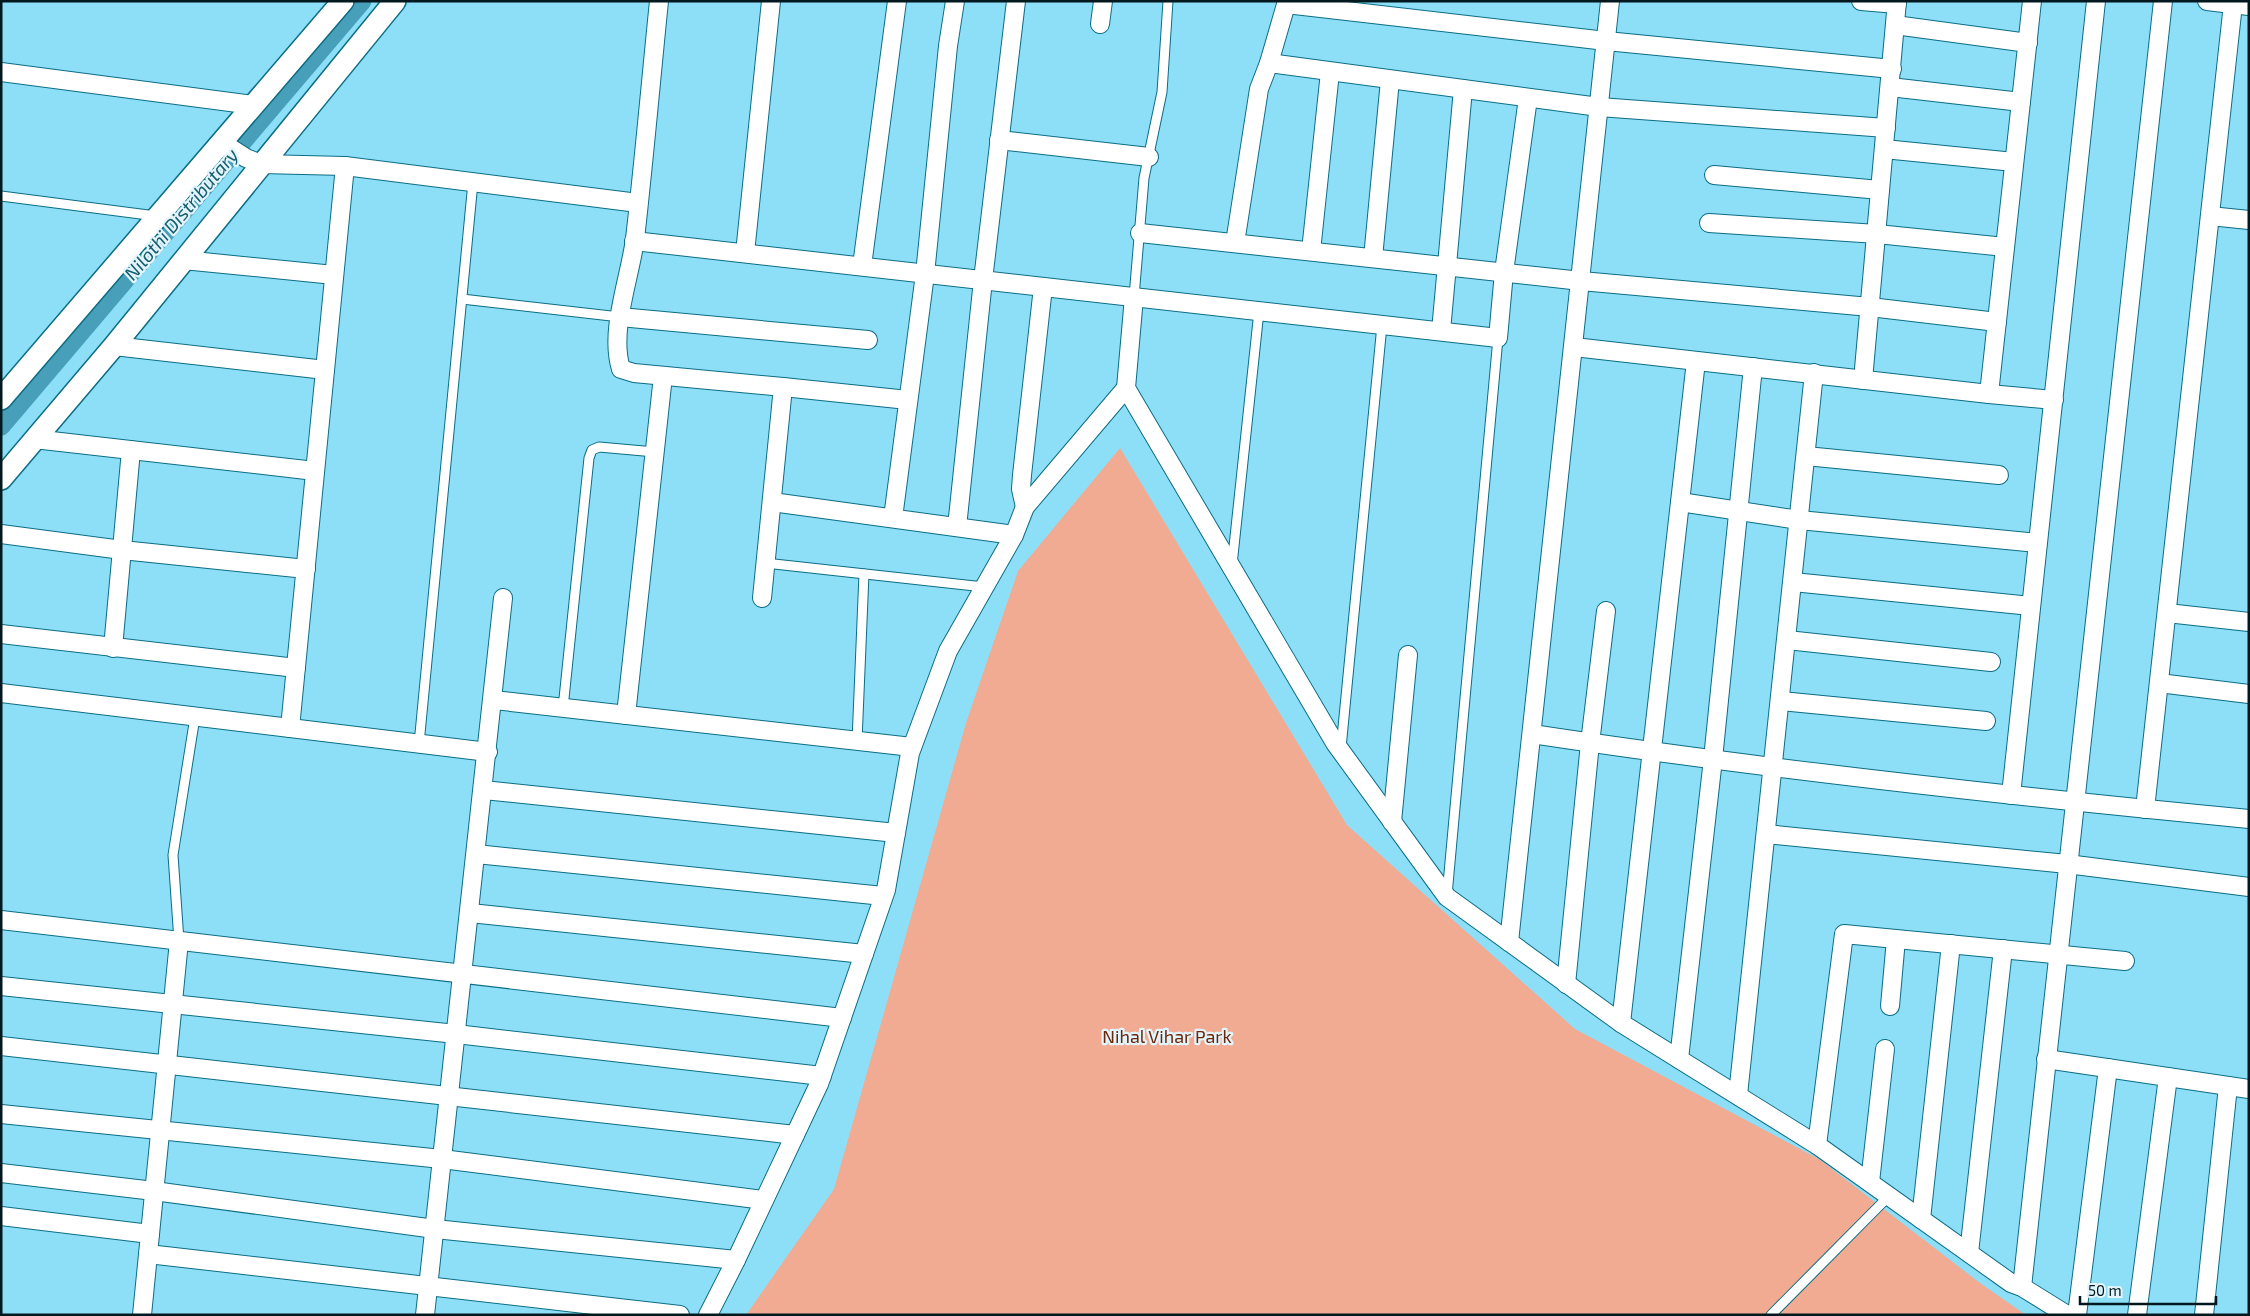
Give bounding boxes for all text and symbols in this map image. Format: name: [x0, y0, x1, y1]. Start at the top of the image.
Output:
water label: Nilothi Distributary: [119, 143, 243, 285]
park label: Nihal Vihar Park: [1102, 1025, 1232, 1047]
scale bar: [2080, 1274, 2216, 1306]
text: 50 m: [2088, 1281, 2122, 1299]

